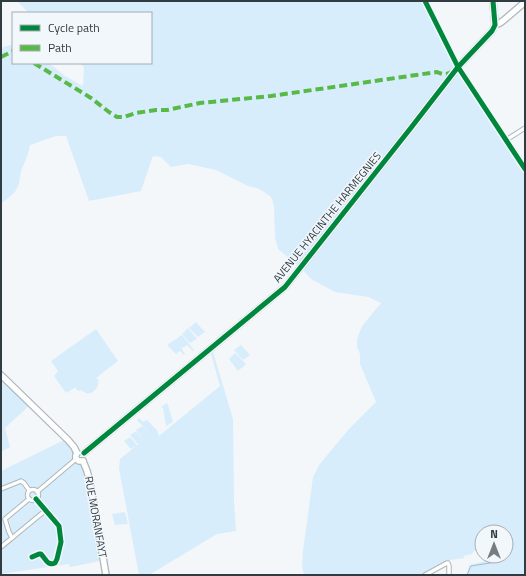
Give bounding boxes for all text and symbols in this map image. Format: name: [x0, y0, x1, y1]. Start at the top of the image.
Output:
legend: [12, 12, 152, 64]
text: Cycle path: [48, 18, 100, 37]
text: Path: [48, 38, 72, 57]
street label: AVENUE HYACINTHE HARMEGNIES: [269, 148, 385, 286]
street label: RUE MORANFAYT: [81, 475, 111, 559]
north arrow: [474, 524, 514, 564]
text: N: [490, 526, 498, 542]

